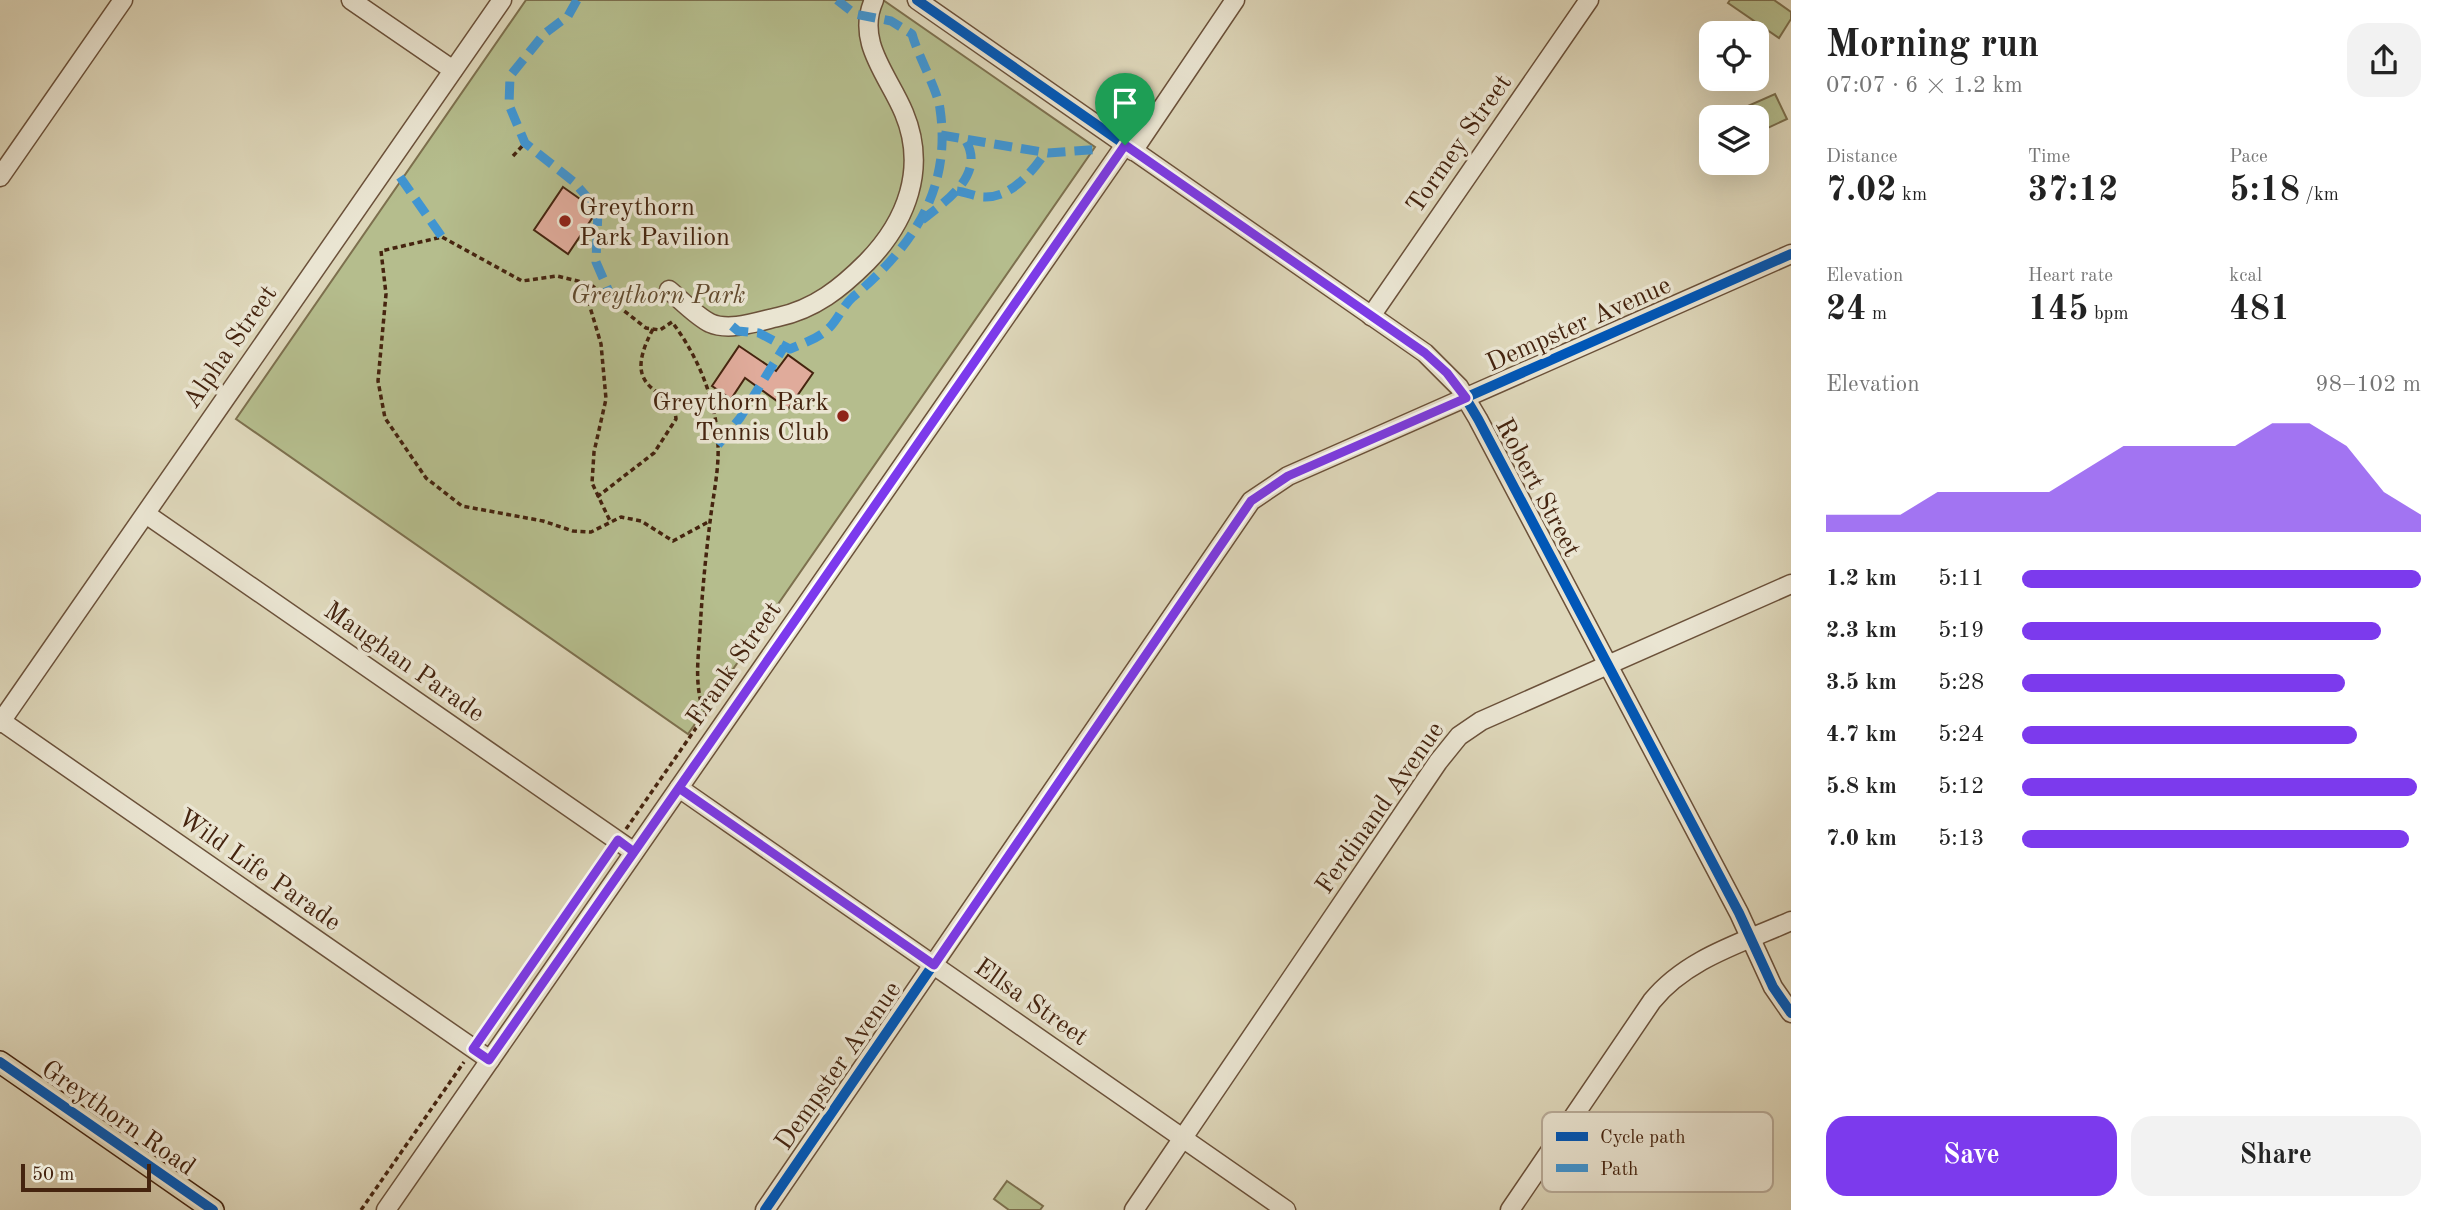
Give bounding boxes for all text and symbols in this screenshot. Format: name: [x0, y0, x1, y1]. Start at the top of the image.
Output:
map controls: [1699, 21, 1769, 175]
button: locate: [1699, 21, 1769, 91]
button: share: [2347, 23, 2421, 97]
text: Morning run: [1826, 27, 2039, 65]
street label: Tormey Street: [1402, 70, 1517, 218]
pin: [1095, 73, 1155, 145]
text: 07:07 · 6 × 1.2 km: [1826, 74, 2023, 97]
icon: arrive: [1106, 84, 1144, 122]
button: layers: [1699, 105, 1769, 175]
text: Distance: [1826, 148, 1898, 167]
text: Time: [2028, 148, 2070, 167]
text: Pace: [2229, 148, 2268, 167]
text: 7.02: [1826, 173, 1897, 208]
text: 37:12: [2028, 173, 2119, 208]
text: 5:18: [2229, 173, 2300, 208]
text: km: [1897, 186, 1927, 205]
text: /km: [2300, 186, 2339, 205]
place label: Greythorn Park Pavilion: [579, 195, 730, 251]
marker: Greythorn Park Pavilion: [557, 213, 573, 229]
text: Elevation: [1826, 267, 1903, 286]
text: Heart rate: [2028, 267, 2113, 286]
text: kcal: [2229, 267, 2262, 286]
street label: Dempster Avenue: [1483, 272, 1675, 377]
street label: Alpha Street: [179, 281, 282, 413]
park label: Greythorn Park: [570, 283, 746, 309]
text: 24: [1826, 292, 1867, 327]
text: 145: [2028, 292, 2089, 327]
text: 481: [2229, 292, 2290, 327]
text: m: [1867, 305, 1887, 324]
text: bpm: [2089, 305, 2129, 324]
text: Elevation: [1826, 373, 1920, 396]
text: 98–102 m: [2315, 373, 2421, 396]
place label: Greythorn Park Tennis Club: [652, 390, 829, 446]
marker: Greythorn Park Tennis Club: [835, 408, 851, 424]
street label: Robert Street: [1490, 414, 1585, 561]
text: 1.2 km: [1826, 567, 1897, 590]
text: 5:11: [1938, 567, 1984, 590]
street label: Frank Street: [682, 597, 787, 731]
street label: Maughan Parade: [319, 598, 489, 728]
text: 2.3 km: [1826, 619, 1897, 642]
text: 5:19: [1938, 619, 1984, 642]
text: 3.5 km: [1826, 671, 1897, 694]
text: 5:28: [1938, 671, 1984, 694]
street label: Ferdinand Avenue: [1312, 717, 1450, 899]
text: 4.7 km: [1826, 723, 1897, 746]
text: 5:24: [1938, 723, 1984, 746]
text: 5.8 km: [1826, 775, 1897, 798]
text: 5:12: [1938, 775, 1984, 798]
street label: Wild Life Parade: [173, 805, 345, 936]
text: 7.0 km: [1826, 827, 1897, 850]
text: 5:13: [1938, 827, 1984, 850]
street label: Ellsa Street: [969, 954, 1092, 1051]
street label: Dempster Avenue: [771, 977, 906, 1155]
street label: Greythorn Road: [36, 1056, 200, 1181]
legend: [1542, 1112, 1773, 1192]
button: Save: [1826, 1116, 2117, 1196]
button: Share: [2131, 1116, 2421, 1196]
text: Cycle path: [1600, 1129, 1686, 1148]
scale bar: [21, 1161, 150, 1193]
text: Path: [1600, 1161, 1638, 1180]
text: 50 m: [32, 1166, 74, 1185]

